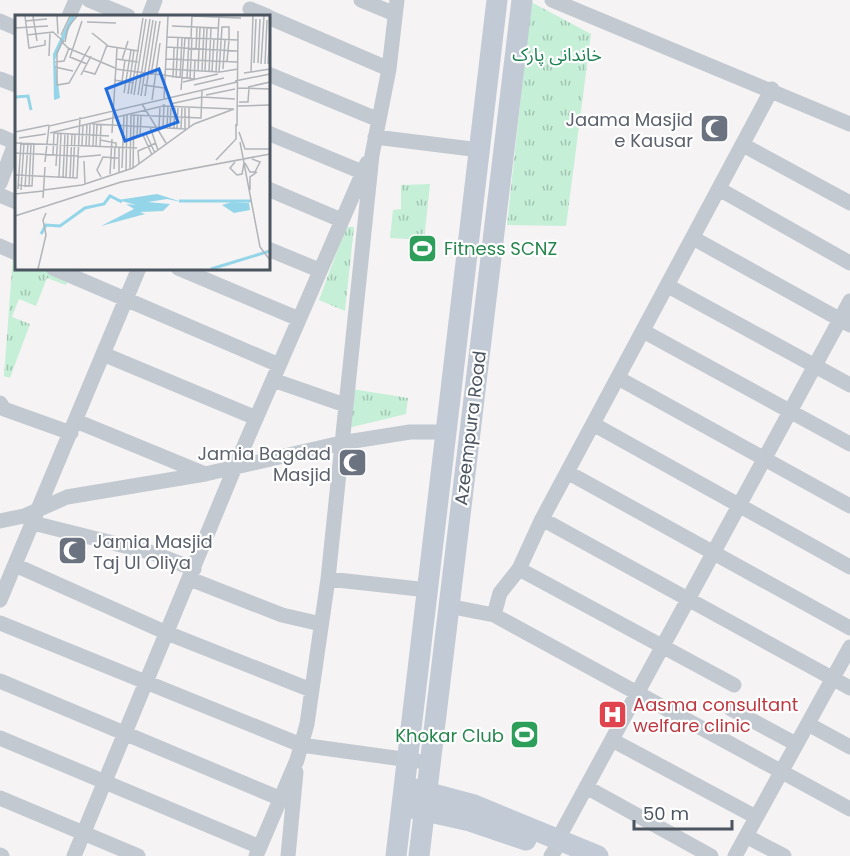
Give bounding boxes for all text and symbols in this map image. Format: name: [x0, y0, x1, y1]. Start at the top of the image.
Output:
inset map: [15, 15, 270, 270]
park label: خاندانی پارک: [512, 42, 602, 67]
place label: Jaama Masjid e Kausar: [565, 107, 693, 153]
mosque icon: Jaama Masjid e Kausar: [698, 113, 730, 145]
sports icon: Fitness SCNZ: [407, 232, 439, 264]
place label: Fitness SCNZ: [444, 236, 557, 261]
street label: Azeempura Road: [448, 349, 492, 507]
place label: Jamia Bagdad Masjid: [197, 441, 331, 487]
mosque icon: Jamia Bagdad Masjid: [336, 447, 368, 479]
place label: Jamia Masjid Taj Ul Oliya: [93, 529, 213, 575]
mosque icon: Jamia Masjid Taj Ul Oliya: [56, 535, 88, 567]
place label: Aasma consultant welfare clinic: [633, 692, 798, 738]
hospital icon: Aasma consultant welfare clinic: [596, 698, 628, 730]
sports icon: Khokar Club: [509, 719, 541, 751]
place label: Khokar Club: [395, 723, 504, 748]
scale bar: [634, 793, 732, 831]
text: 50 m: [643, 801, 689, 826]

